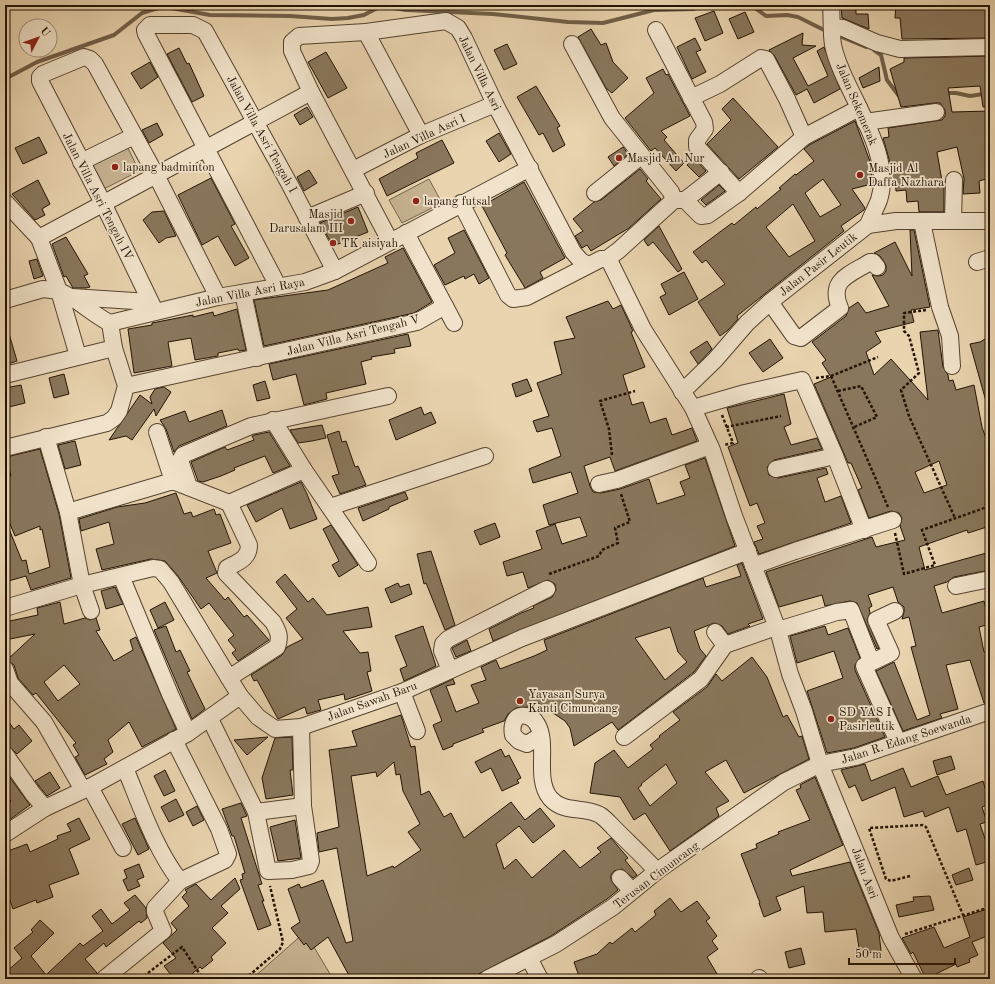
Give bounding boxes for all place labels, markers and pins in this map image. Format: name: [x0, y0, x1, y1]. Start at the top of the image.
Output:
marker: Masjid An Nur: [614, 153, 624, 163]
place label: Masjid An Nur: [627, 153, 705, 165]
marker: lapang badminton: [110, 162, 120, 172]
place label: lapang badminton: [123, 162, 215, 174]
place label: Masjid Al Daffa Nazhara: [868, 163, 944, 189]
marker: Masjid Al Daffa Nazhara: [855, 170, 865, 180]
marker: lapang futsal: [411, 196, 421, 206]
place label: lapang futsal: [424, 196, 491, 208]
place label: Masjid Darusalam III: [269, 209, 343, 235]
marker: Masjid Darusalam III: [346, 216, 356, 226]
marker: TK aisiyah: [328, 238, 338, 248]
place label: TK aisiyah: [341, 238, 399, 250]
place label: Yayasan Surya Kanti Cimuncang: [528, 689, 619, 715]
marker: Yayasan Surya Kanti Cimuncang: [515, 696, 525, 706]
place label: SD YAS I Pasirleutik: [839, 707, 895, 733]
marker: SD YAS I Pasirleutik: [826, 714, 836, 724]

